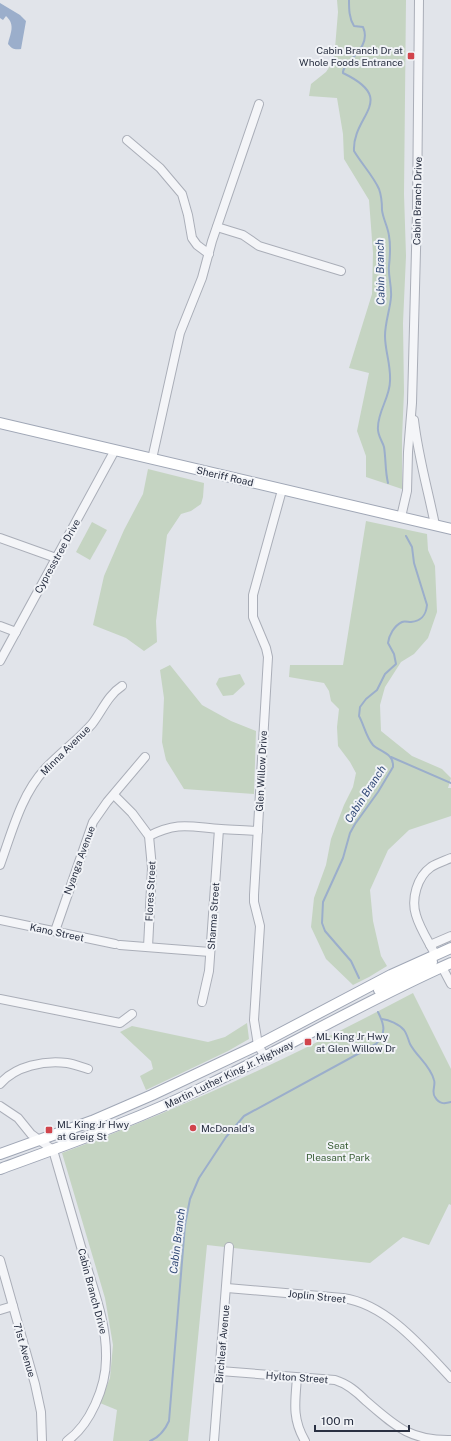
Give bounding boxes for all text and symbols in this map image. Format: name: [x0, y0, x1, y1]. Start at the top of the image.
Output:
place label: Cabin Branch Dr at Whole Foods Entrance: [299, 44, 403, 68]
marker: Cabin Branch Dr at Whole Foods Entrance: [406, 51, 416, 61]
street label: Cabin Branch Drive: [410, 156, 424, 245]
water label: Cabin Branch: [373, 239, 387, 305]
street label: Sheriff Road: [195, 464, 255, 488]
street label: Cypresstree Drive: [32, 517, 83, 595]
street label: Minna Avenue: [38, 722, 93, 777]
street label: Glen Willow Drive: [253, 730, 269, 812]
water label: Cabin Branch: [342, 763, 388, 825]
street label: Nyanga Avenue: [61, 824, 97, 896]
street label: Flores Street: [142, 860, 158, 922]
street label: Sharma Street: [205, 882, 221, 950]
street label: Kano Street: [29, 920, 85, 944]
place label: ML King Jr Hwy at Glen Willow Dr: [316, 1030, 396, 1054]
street label: Martin Luther King Jr. Highway: [163, 1037, 296, 1110]
marker: ML King Jr Hwy at Glen Willow Dr: [303, 1037, 313, 1047]
place label: ML King Jr Hwy at Greig St: [57, 1118, 130, 1142]
place label: McDonald's: [201, 1122, 254, 1134]
marker: McDonald's: [188, 1123, 198, 1133]
marker: ML King Jr Hwy at Greig St: [44, 1125, 54, 1135]
park label: Seat Pleasant Park: [306, 1139, 370, 1163]
water label: Cabin Branch: [167, 1208, 187, 1274]
street label: Cabin Branch Drive: [76, 1247, 110, 1336]
street label: Joplin Street: [287, 1287, 347, 1305]
street label: Birchleaf Avenue: [213, 1304, 231, 1384]
street label: 71st Avenue: [12, 1321, 39, 1379]
street label: Hylton Street: [265, 1369, 329, 1385]
scale bar: [315, 1407, 409, 1433]
text: 100 m: [321, 1414, 354, 1428]

